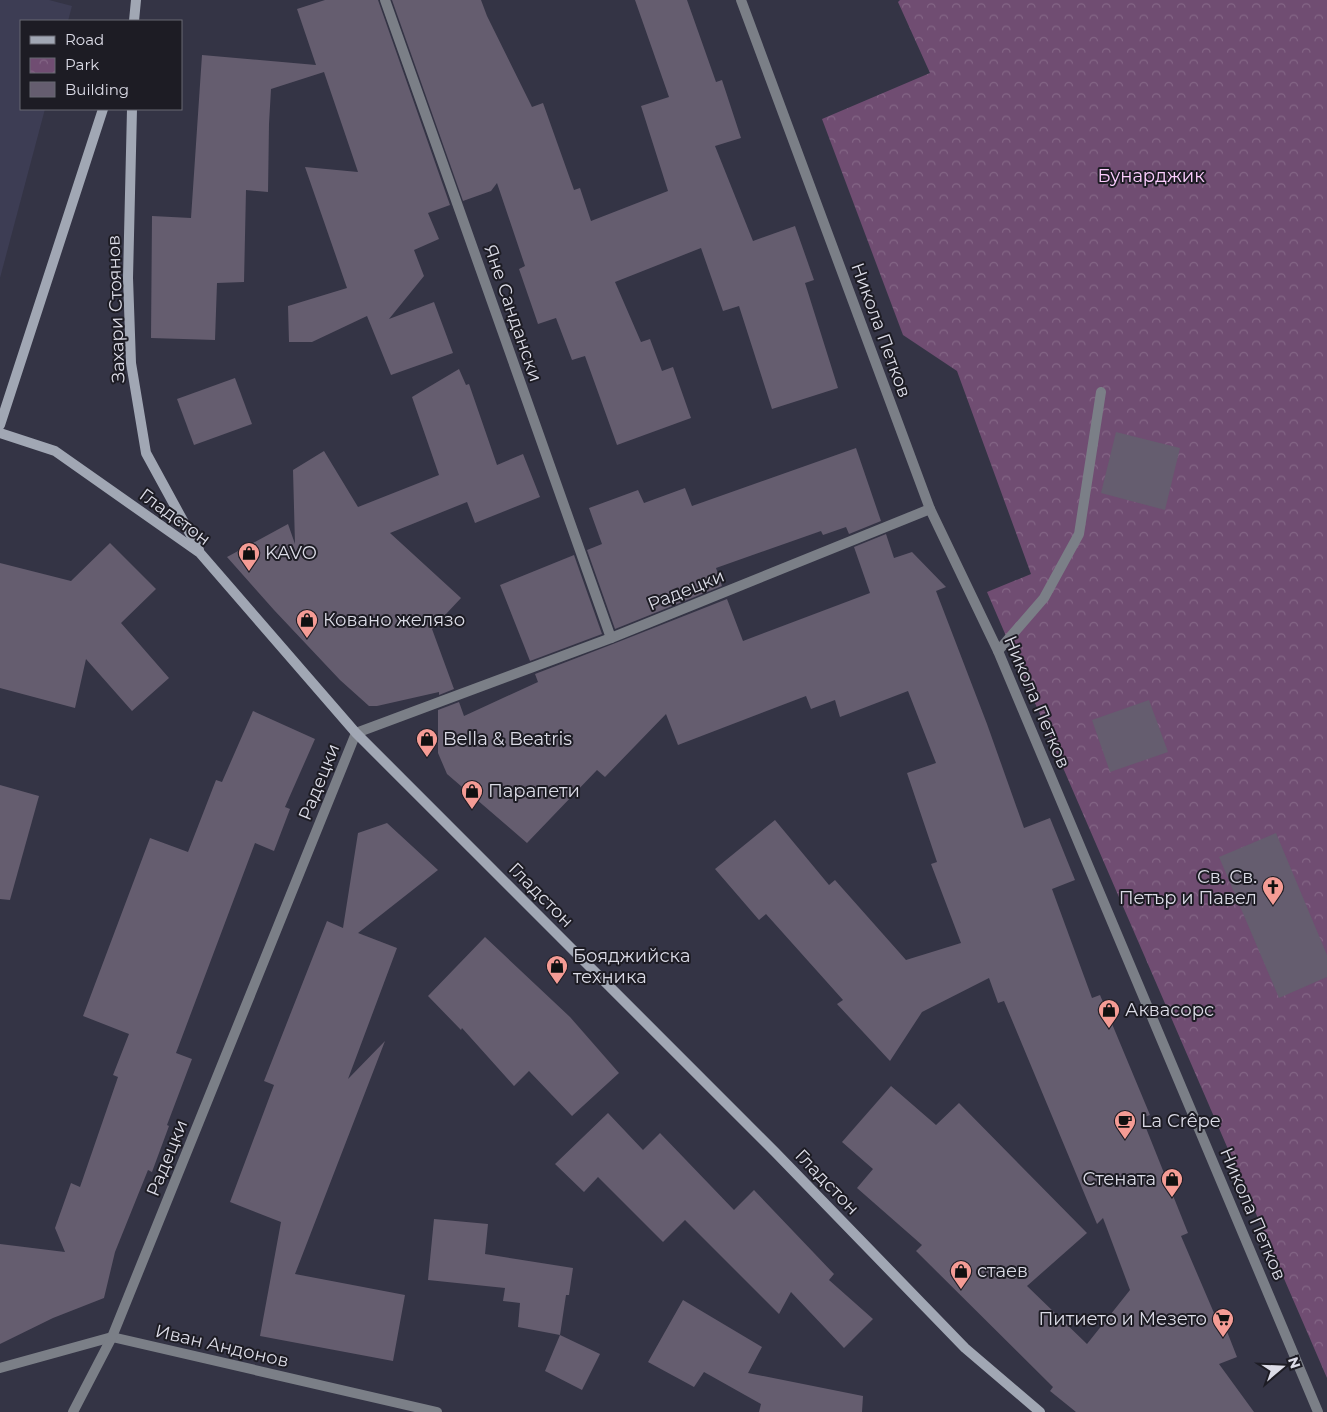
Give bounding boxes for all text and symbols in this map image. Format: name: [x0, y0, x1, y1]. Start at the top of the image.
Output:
legend: [20, 20, 182, 110]
text: Road: [65, 30, 104, 49]
text: Park: [65, 55, 99, 74]
text: Building: [65, 80, 129, 99]
park label: Бунарджик: [1097, 165, 1205, 187]
street label: Захари Стоянов: [102, 235, 130, 383]
street label: Яне Сандански: [479, 241, 547, 385]
street label: Никола Петков: [846, 260, 916, 400]
street label: Гладстон: [135, 484, 215, 550]
shop icon: KAVO: [237, 541, 261, 572]
place label: KAVO: [265, 542, 317, 564]
street label: Радецки: [644, 565, 728, 615]
shop icon: Ковано желязо: [295, 608, 319, 639]
place label: Ковано желязо: [323, 609, 465, 631]
street label: Никола Петков: [999, 632, 1075, 772]
shop icon: Bella & Beatris: [415, 727, 439, 758]
place label: Bella & Beatris: [443, 728, 572, 750]
street label: Радецки: [294, 740, 344, 824]
shop icon: Парапети: [460, 779, 484, 810]
place label: Парапети: [488, 780, 580, 802]
street label: Гладстон: [504, 858, 578, 932]
place label: Св. Св. Петър и Павел: [1119, 866, 1257, 909]
church icon: Св. Св. Петър и Павел: [1261, 875, 1285, 906]
place label: Бояджийска техника: [573, 945, 690, 988]
shop icon: Бояджийска техника: [545, 954, 569, 985]
shop icon: Аквасорс: [1097, 998, 1121, 1029]
place label: Аквасорс: [1125, 999, 1214, 1021]
cafe icon: La Crêpe: [1113, 1109, 1137, 1140]
place label: La Crêpe: [1141, 1110, 1221, 1132]
street label: Радецки: [142, 1116, 192, 1200]
street label: Никола Петков: [1215, 1144, 1291, 1284]
street label: Гладстон: [790, 1145, 864, 1219]
shop icon: Стената: [1160, 1167, 1184, 1198]
place label: Стената: [1083, 1168, 1156, 1190]
shop icon: стаев: [949, 1259, 973, 1290]
place label: стаев: [977, 1260, 1028, 1282]
supermarket icon: Питието и Мезето: [1211, 1307, 1235, 1338]
place label: Питието и Мезето: [1038, 1308, 1207, 1330]
street label: Иван Андонов: [153, 1320, 291, 1372]
north arrow: [1257, 1342, 1307, 1392]
text: N: [1284, 1354, 1305, 1371]

